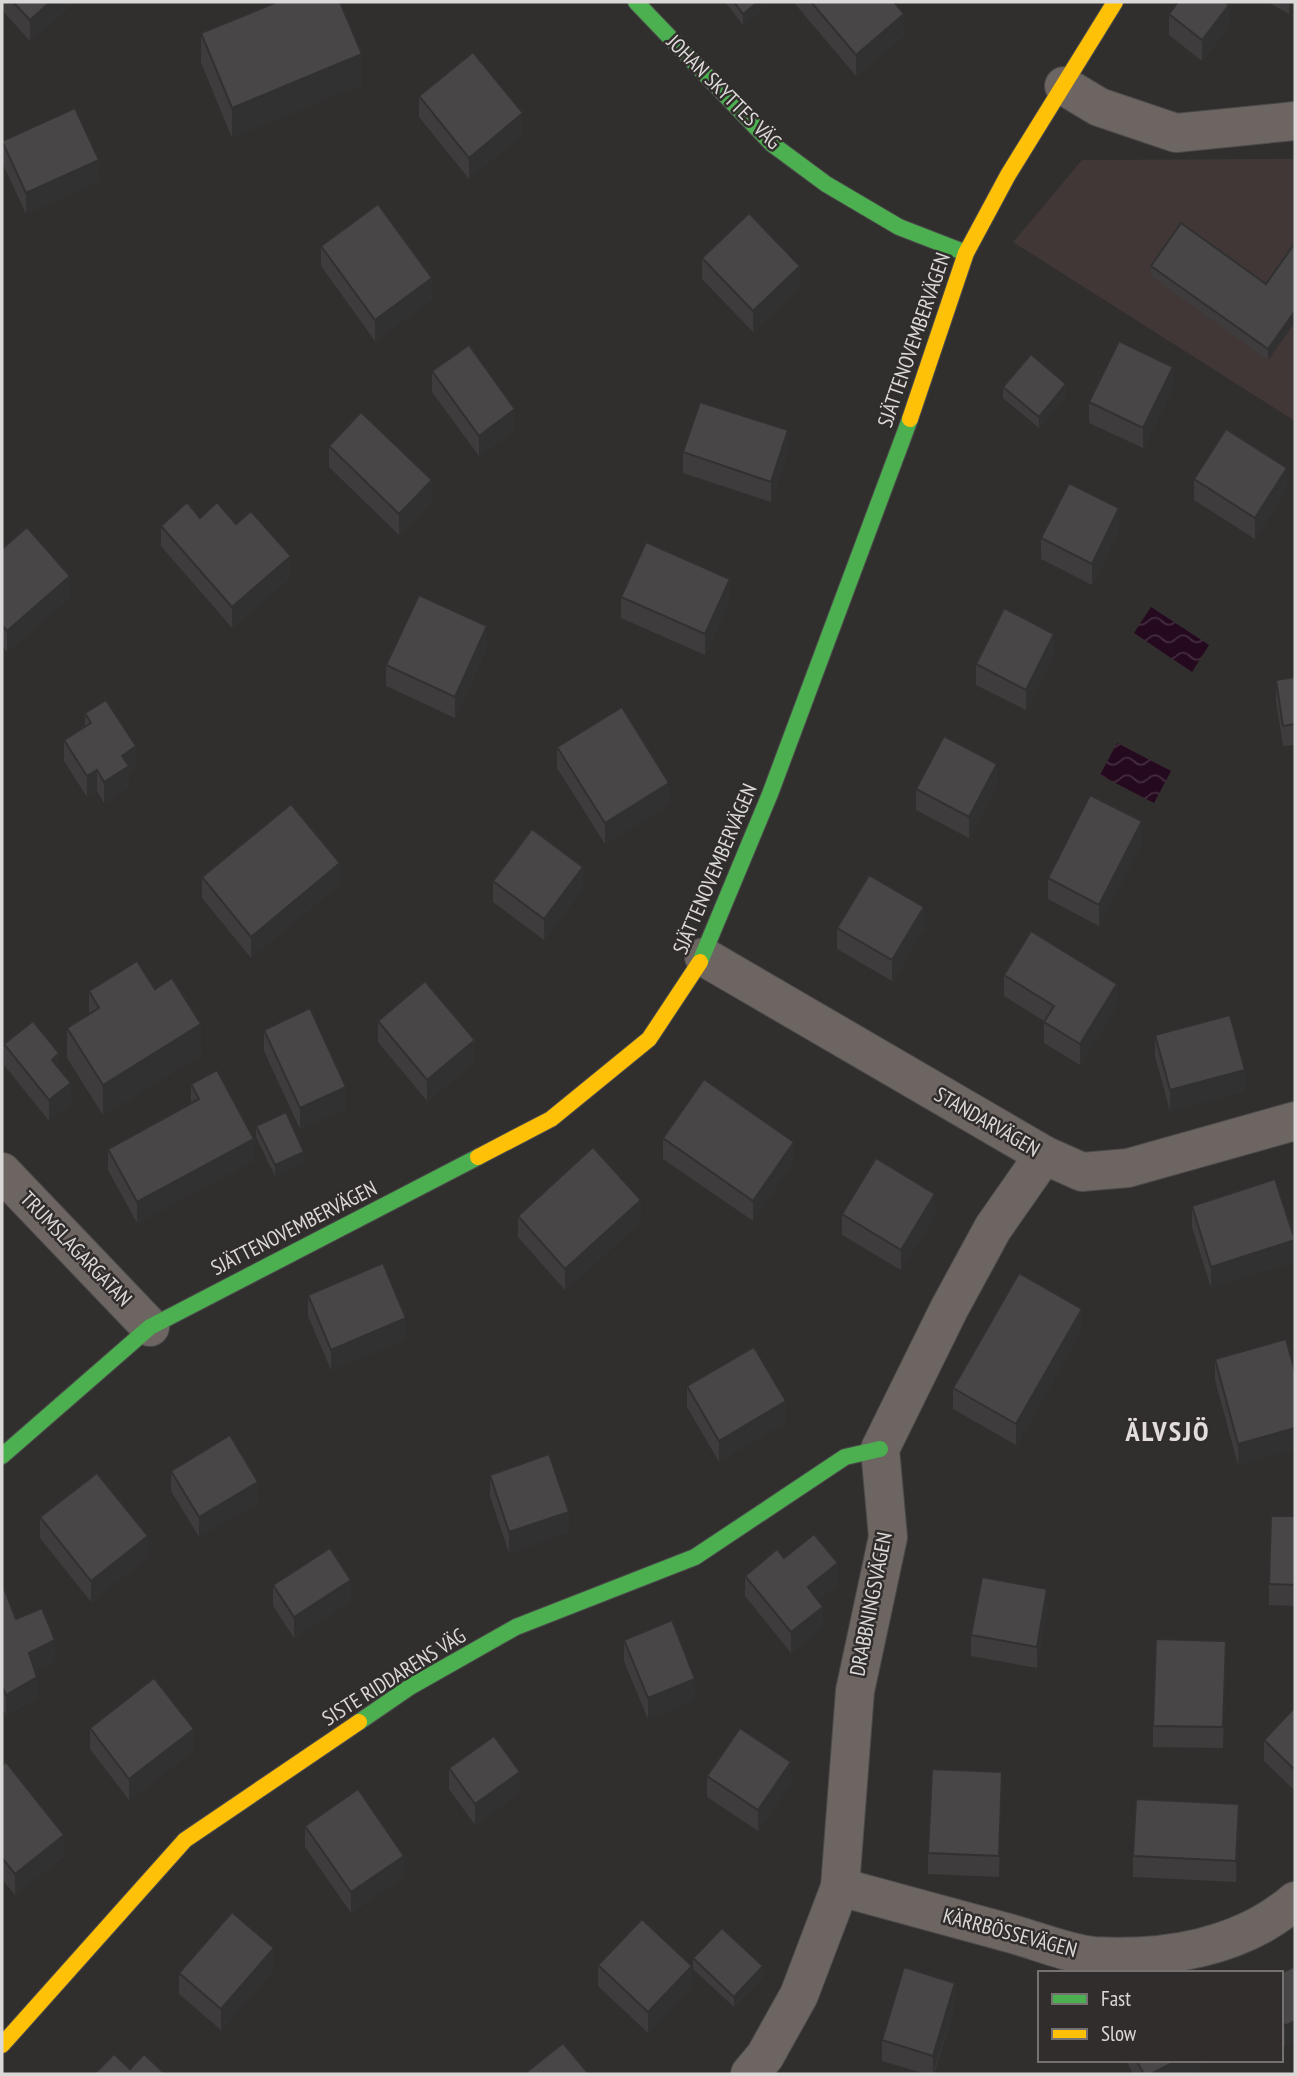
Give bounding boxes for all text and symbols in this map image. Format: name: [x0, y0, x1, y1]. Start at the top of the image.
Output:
street label: JOHAN SKYTTES VÄG: [661, 28, 787, 155]
street label: SJÄTTENOVEMBERVÄGEN: [871, 249, 956, 431]
street label: SJÄTTENOVEMBERVÄGEN: [666, 779, 763, 958]
street label: STANDARVÄGEN: [930, 1081, 1045, 1163]
street label: SJÄTTENOVEMBERVÄGEN: [206, 1174, 381, 1281]
street label: TRUMSLAGARGATAN: [15, 1186, 138, 1312]
district label: ÄLVSJÖ: [1124, 1412, 1211, 1449]
street label: DRABBNINGSVÄGEN: [843, 1530, 898, 1678]
street label: SISTE RIDDARENS VÄG: [317, 1622, 471, 1732]
street label: KÄRRBÖSSEVÄGEN: [940, 1902, 1080, 1963]
legend: [1038, 1971, 1283, 2062]
text: Fast: [1101, 1985, 1131, 2012]
text: Slow: [1101, 2020, 1137, 2047]

